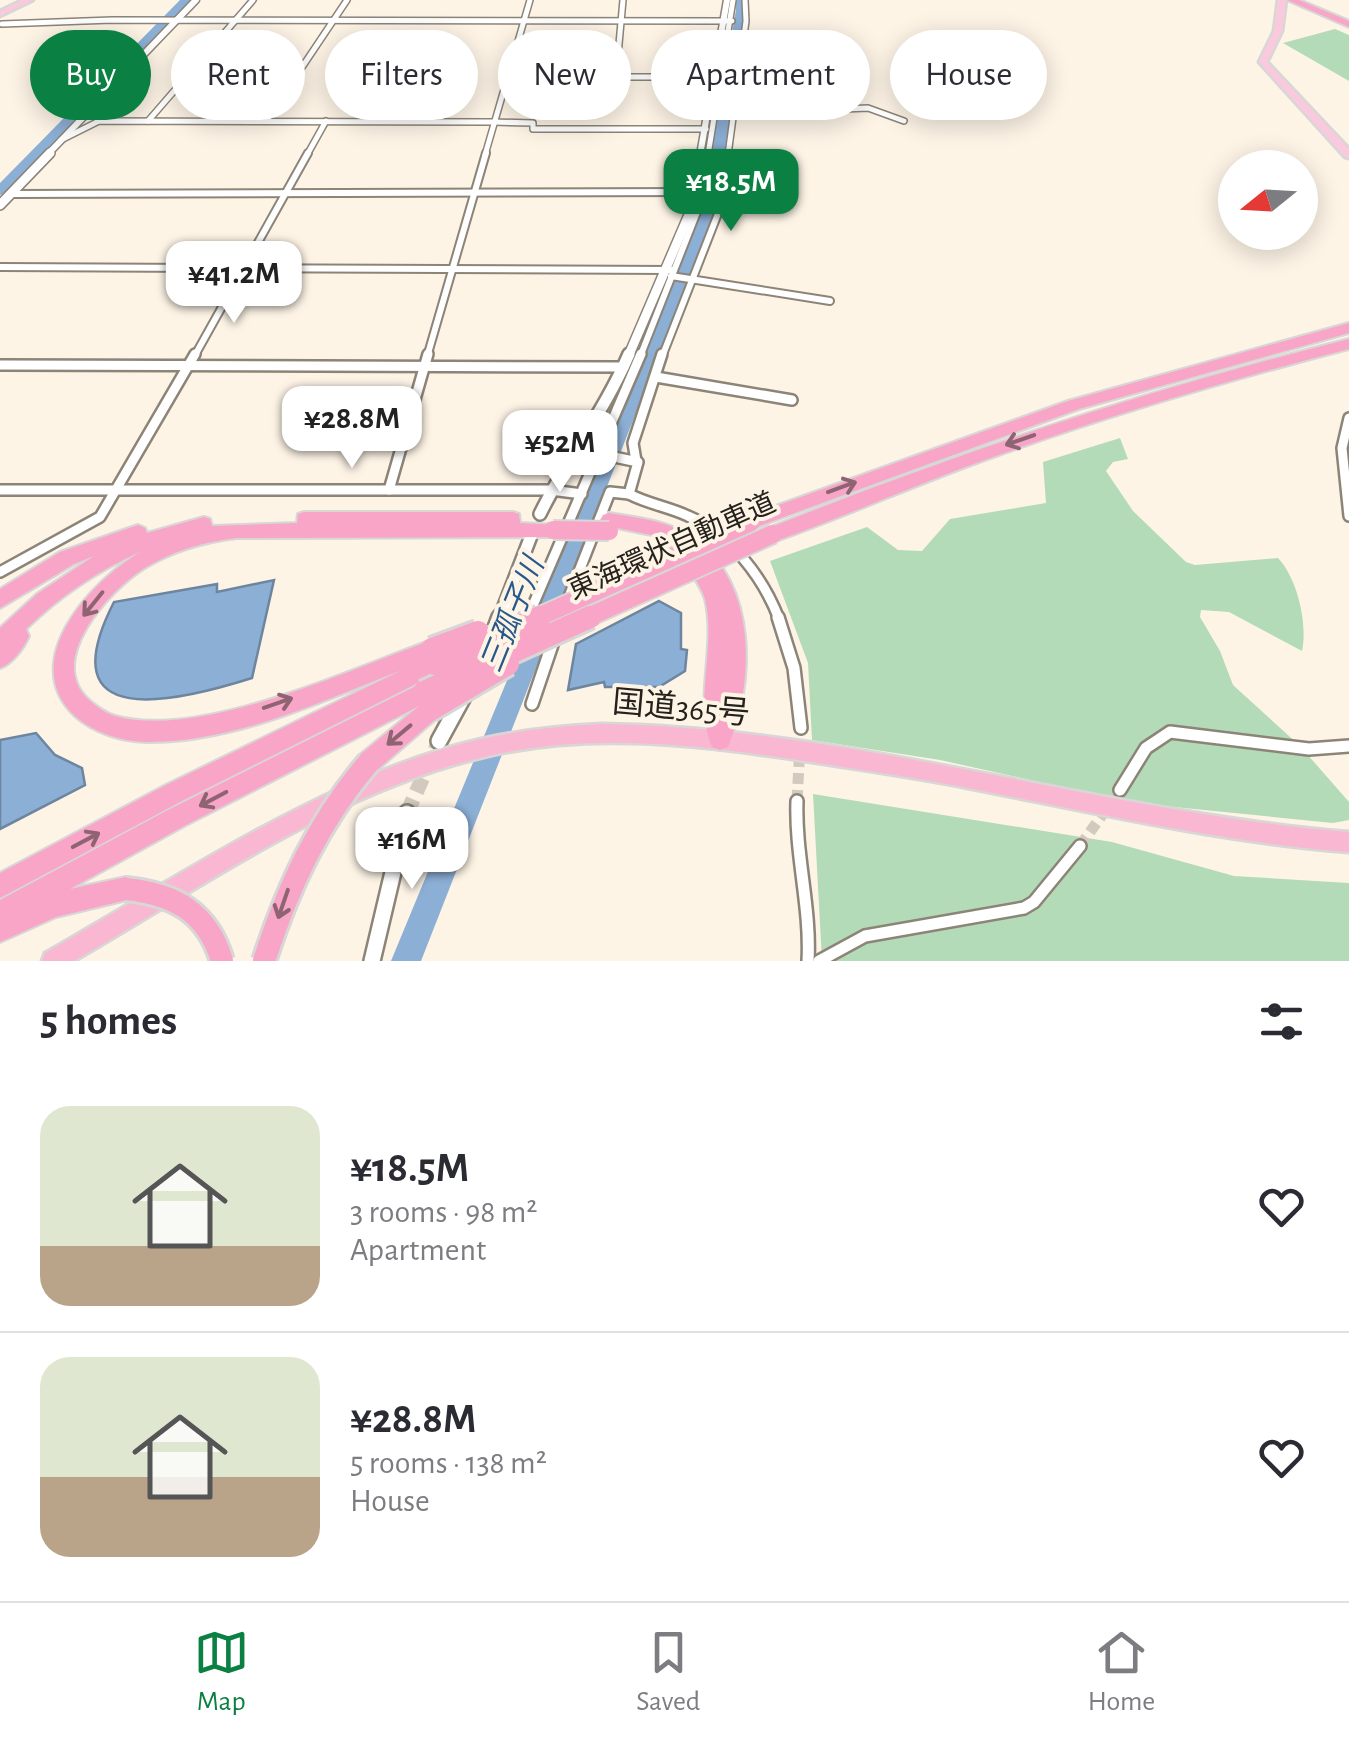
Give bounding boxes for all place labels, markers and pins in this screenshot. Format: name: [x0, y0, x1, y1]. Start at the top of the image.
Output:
pin: ¥18.5M: [650, 149, 812, 234]
pin: ¥41.2M: [153, 241, 315, 326]
pin: ¥28.8M: [271, 386, 433, 471]
pin: ¥52M: [501, 410, 619, 495]
pin: ¥16M: [353, 807, 471, 892]

